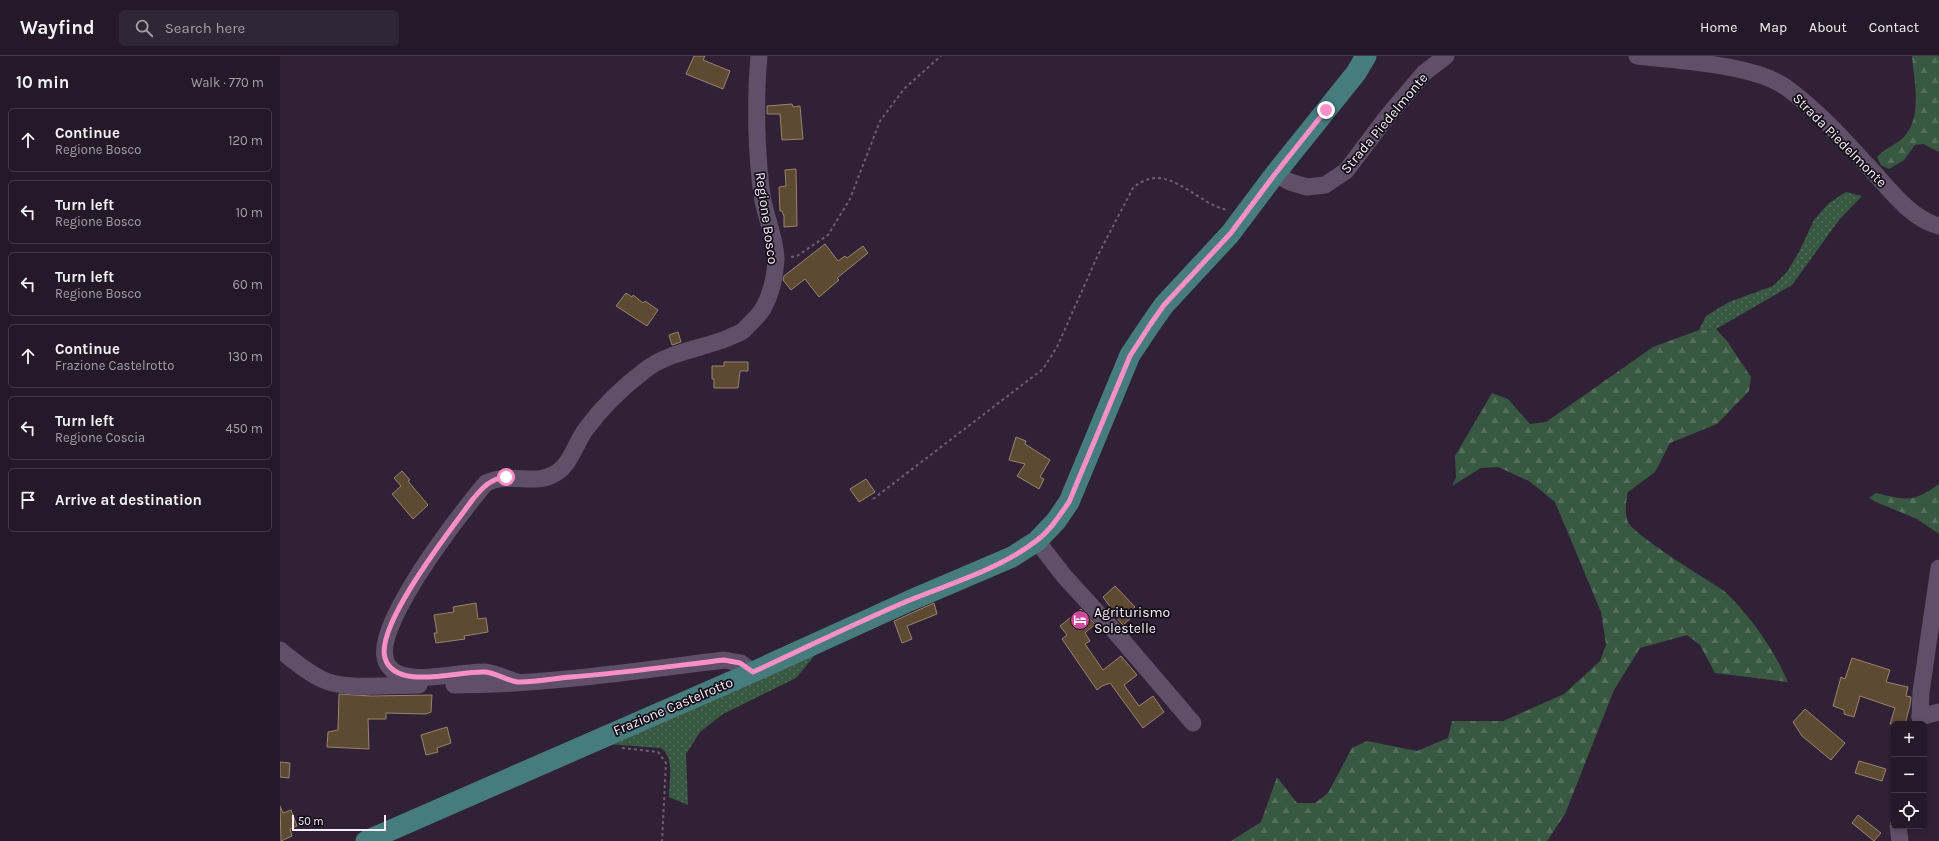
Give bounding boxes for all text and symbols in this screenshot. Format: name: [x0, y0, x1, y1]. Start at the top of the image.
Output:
search box: [119, 10, 399, 46]
text: Wayfind: [20, 17, 95, 39]
icon: search: [133, 17, 155, 39]
text: Search here: [165, 19, 245, 37]
text: Home: [1700, 19, 1737, 36]
text: Map: [1759, 19, 1787, 36]
text: About: [1809, 19, 1847, 36]
text: Contact: [1869, 19, 1919, 36]
street label: Strada Piedelmonte: [1337, 70, 1431, 177]
text: 10 min: [16, 72, 69, 92]
text: Walk · 770 m: [191, 75, 264, 90]
street label: Strada Piedelmonte: [1789, 90, 1890, 191]
route end: [1317, 101, 1335, 119]
text: Continue: [55, 124, 120, 142]
icon: ahead: [17, 129, 39, 151]
text: 120 m: [228, 133, 263, 148]
text: Regione Bosco: [55, 142, 141, 157]
street label: Regione Bosco: [752, 171, 781, 265]
text: Turn left: [55, 196, 114, 214]
icon: left: [17, 201, 39, 223]
text: 10 m: [236, 205, 263, 220]
text: Regione Bosco: [55, 214, 141, 229]
text: Turn left: [55, 268, 114, 286]
icon: left: [17, 273, 39, 295]
text: 60 m: [233, 277, 263, 292]
text: Regione Bosco: [55, 286, 141, 301]
text: Continue: [55, 340, 120, 358]
icon: ahead: [17, 345, 39, 367]
text: 130 m: [228, 349, 263, 364]
text: Frazione Castelrotto: [55, 358, 174, 373]
text: Turn left: [55, 412, 114, 430]
icon: left: [17, 417, 39, 439]
text: 450 m: [225, 421, 263, 436]
text: Regione Coscia: [55, 430, 145, 445]
route start: [497, 468, 515, 486]
icon: arrive: [17, 489, 39, 511]
text: Arrive at destination: [55, 491, 202, 509]
place label: Agriturismo Solestelle: [1094, 604, 1170, 637]
hotel icon: Agriturismo Solestelle: [1069, 609, 1091, 631]
street label: Frazione Castelrotto: [611, 674, 736, 739]
map controls: [1891, 721, 1927, 829]
button: +: [1891, 721, 1927, 757]
button: −: [1891, 757, 1927, 793]
button: locate: [1891, 793, 1927, 829]
scale bar: [292, 813, 386, 832]
text: 50 m: [298, 815, 324, 828]

